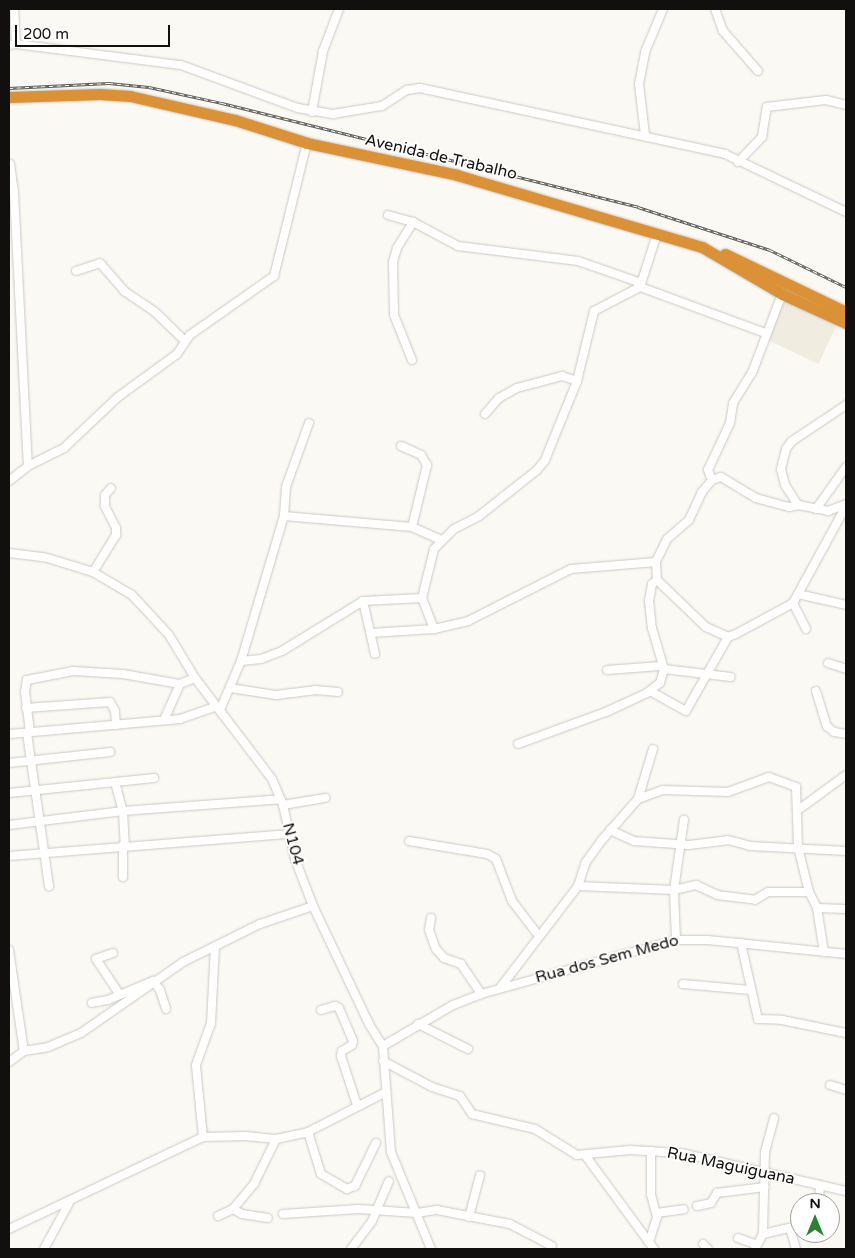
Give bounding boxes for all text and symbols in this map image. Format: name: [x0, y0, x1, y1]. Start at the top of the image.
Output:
scale bar: [18, 15, 172, 47]
text: 200 m: [23, 25, 69, 43]
street label: Avenida de Trabalho: [363, 130, 519, 184]
street label: N104: [278, 821, 308, 867]
street label: Rua dos Sem Medo: [533, 931, 681, 987]
street label: Rua Maguiguana: [665, 1143, 797, 1189]
north arrow: [790, 1193, 840, 1243]
text: N: [809, 1195, 821, 1212]

